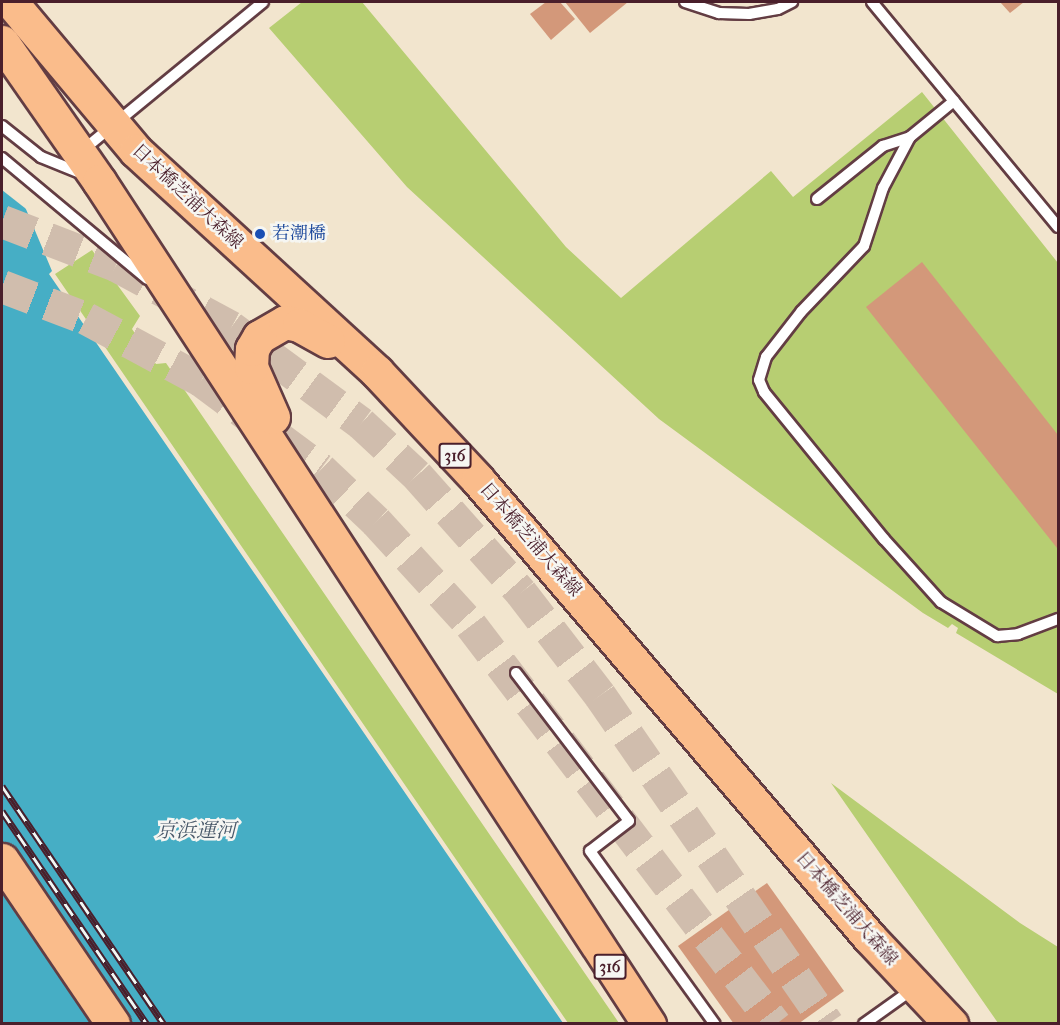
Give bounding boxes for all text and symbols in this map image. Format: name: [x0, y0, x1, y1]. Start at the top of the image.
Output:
street label: 日本橋芝浦大森線: [127, 140, 247, 254]
place label: 若潮橋: [272, 223, 326, 245]
marker: 若潮橋: [253, 227, 267, 241]
road number: 316: [438, 443, 472, 469]
street label: 日本橋芝浦大森線: [475, 479, 585, 601]
water label: 京浜運河: [156, 818, 236, 842]
street label: 日本橋芝浦大森線: [791, 848, 901, 970]
road number: 316: [594, 954, 626, 980]

